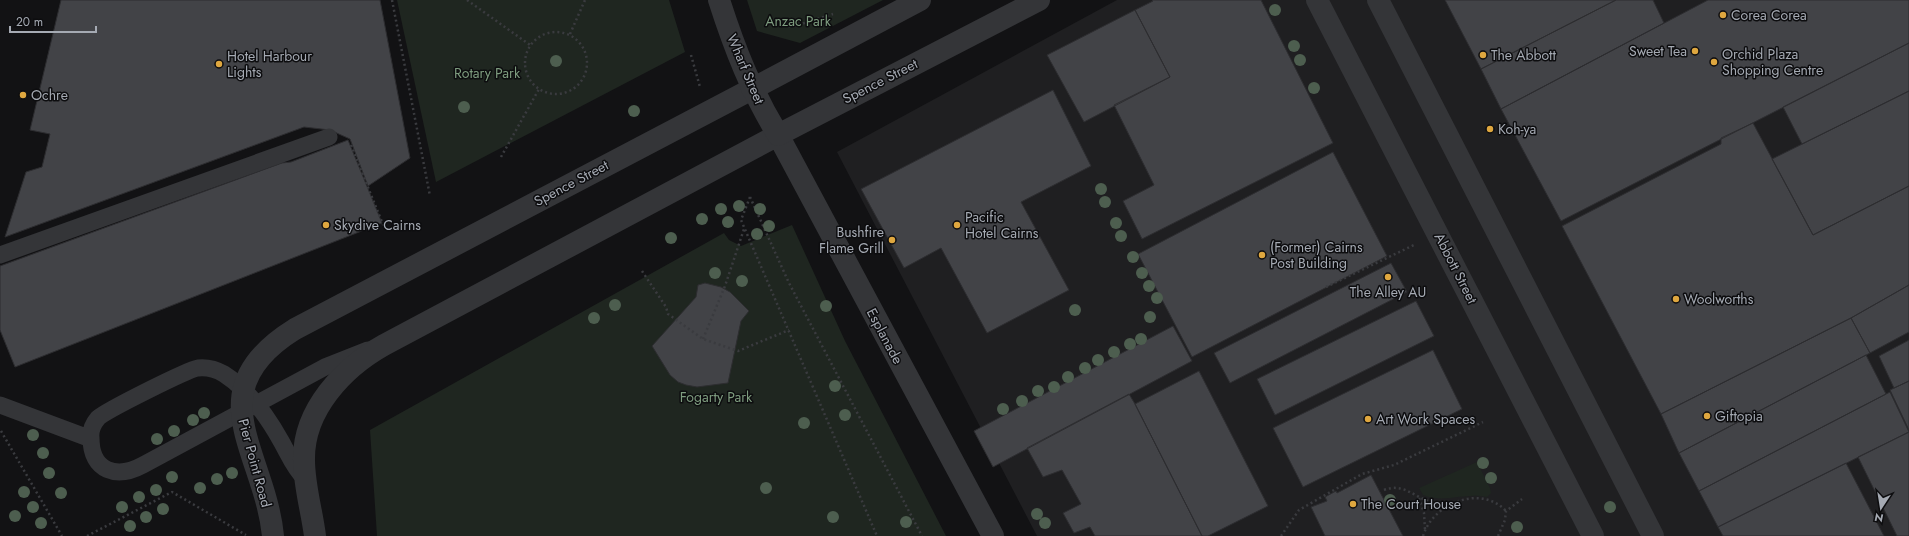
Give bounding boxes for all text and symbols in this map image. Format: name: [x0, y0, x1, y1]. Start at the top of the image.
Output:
place label: Corea Corea: [1731, 5, 1807, 25]
scale bar: [10, 8, 96, 34]
marker: Corea Corea: [1718, 10, 1728, 20]
park label: Anzac Park: [765, 11, 832, 31]
text: 20 m: [16, 13, 43, 31]
street label: Wharf Street: [722, 31, 770, 108]
place label: Sweet Tea: [1629, 41, 1687, 61]
place label: Orchid Plaza Shopping Centre: [1722, 44, 1823, 80]
place label: The Abbott: [1491, 45, 1556, 65]
place label: Hotel Harbour Lights: [227, 46, 312, 82]
marker: Sweet Tea: [1690, 46, 1700, 56]
marker: The Abbott: [1478, 50, 1488, 60]
street label: Spence Street: [839, 53, 922, 108]
marker: Orchid Plaza Shopping Centre: [1709, 57, 1719, 67]
marker: Hotel Harbour Lights: [214, 59, 224, 69]
park label: Rotary Park: [454, 63, 521, 83]
place label: Ochre: [31, 85, 68, 105]
marker: Ochre: [18, 90, 28, 100]
place label: Koh-ya: [1498, 119, 1536, 139]
marker: Koh-ya: [1485, 124, 1495, 134]
street label: Spence Street: [530, 155, 612, 211]
place label: Pacific Hotel Cairns: [965, 207, 1039, 243]
place label: Skydive Cairns: [334, 215, 421, 235]
marker: Skydive Cairns: [321, 220, 331, 230]
marker: Pacific Hotel Cairns: [952, 220, 962, 230]
place label: Bushfire Flame Grill: [819, 222, 884, 258]
street label: Abbott Street: [1430, 229, 1483, 307]
marker: Bushfire Flame Grill: [887, 235, 897, 245]
place label: (Former) Cairns Post Building: [1270, 237, 1363, 273]
marker: (Former) Cairns Post Building: [1257, 250, 1267, 260]
marker: The Alley AU: [1383, 272, 1393, 282]
place label: The Alley AU: [1350, 282, 1426, 302]
place label: Woolworths: [1684, 289, 1754, 309]
marker: Woolworths: [1671, 294, 1681, 304]
street label: Esplanade: [862, 305, 908, 367]
park label: Fogarty Park: [680, 387, 753, 407]
place label: Giftopia: [1715, 406, 1763, 426]
place label: Art Work Spaces: [1376, 409, 1475, 429]
marker: Giftopia: [1702, 411, 1712, 421]
marker: Art Work Spaces: [1363, 414, 1373, 424]
street label: Pier Point Road: [234, 416, 276, 510]
north arrow: [1861, 488, 1901, 528]
place label: The Court House: [1361, 494, 1461, 514]
marker: The Court House: [1348, 499, 1358, 509]
text: N: [1873, 509, 1885, 527]

